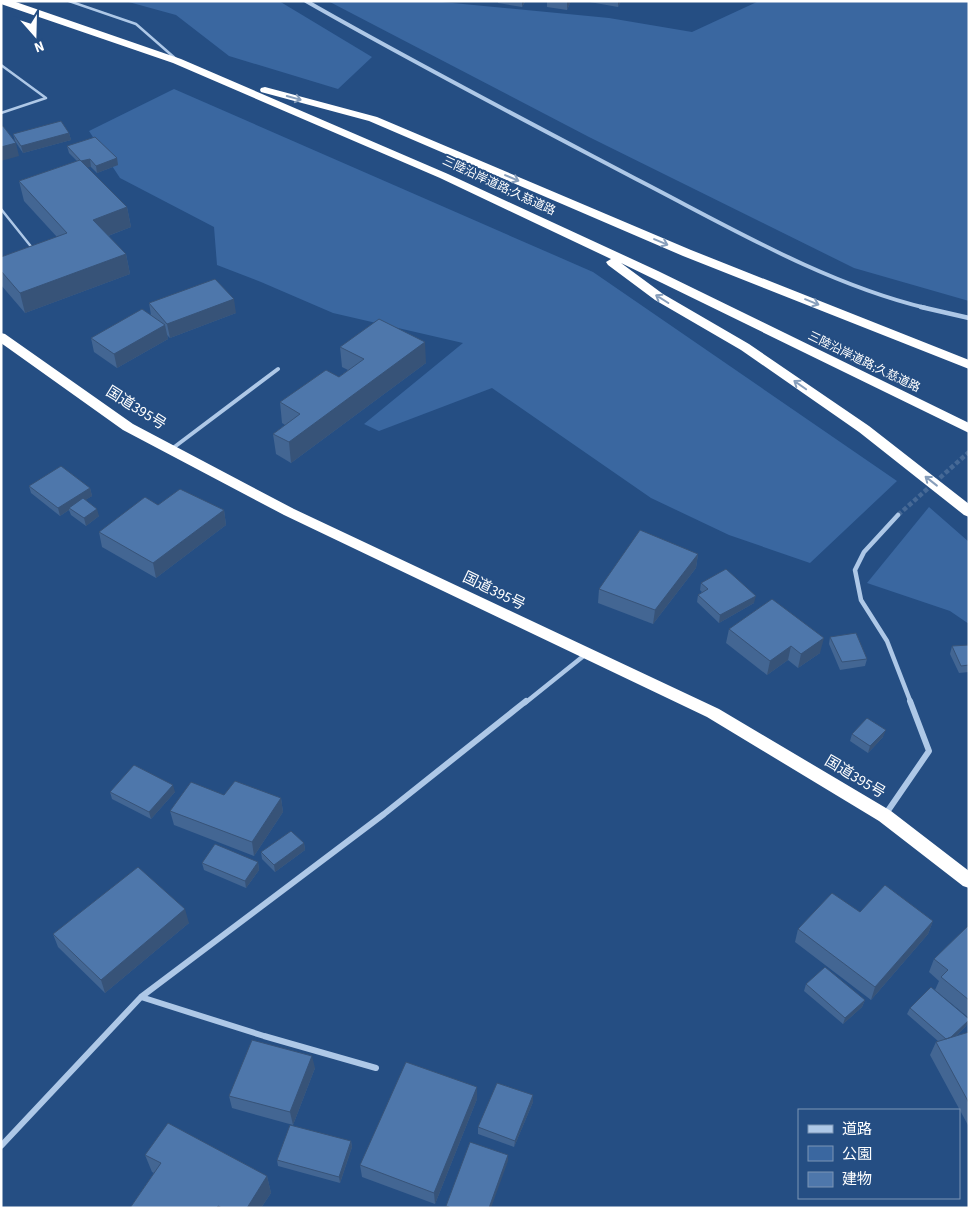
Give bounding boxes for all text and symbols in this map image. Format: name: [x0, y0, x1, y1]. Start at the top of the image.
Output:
north arrow: [10, 10, 60, 60]
text: N: [31, 35, 47, 57]
one-way arrow: [286, 93, 302, 103]
street label: 三陸沿岸道路;久慈道路: [440, 152, 558, 220]
one-way arrow: [504, 174, 519, 184]
one-way arrow: [653, 238, 668, 248]
one-way arrow: [656, 293, 670, 303]
one-way arrow: [804, 298, 819, 308]
street label: 三陸沿岸道路;久慈道路: [805, 327, 923, 397]
one-way arrow: [793, 380, 807, 390]
street label: 国道395号: [102, 381, 170, 435]
one-way arrow: [924, 476, 937, 487]
street label: 国道395号: [459, 567, 529, 615]
street label: 国道395号: [821, 751, 889, 803]
legend: [798, 1109, 960, 1199]
text: 道路: [842, 1119, 872, 1140]
text: 公園: [842, 1144, 872, 1165]
text: 建物: [842, 1169, 872, 1190]

